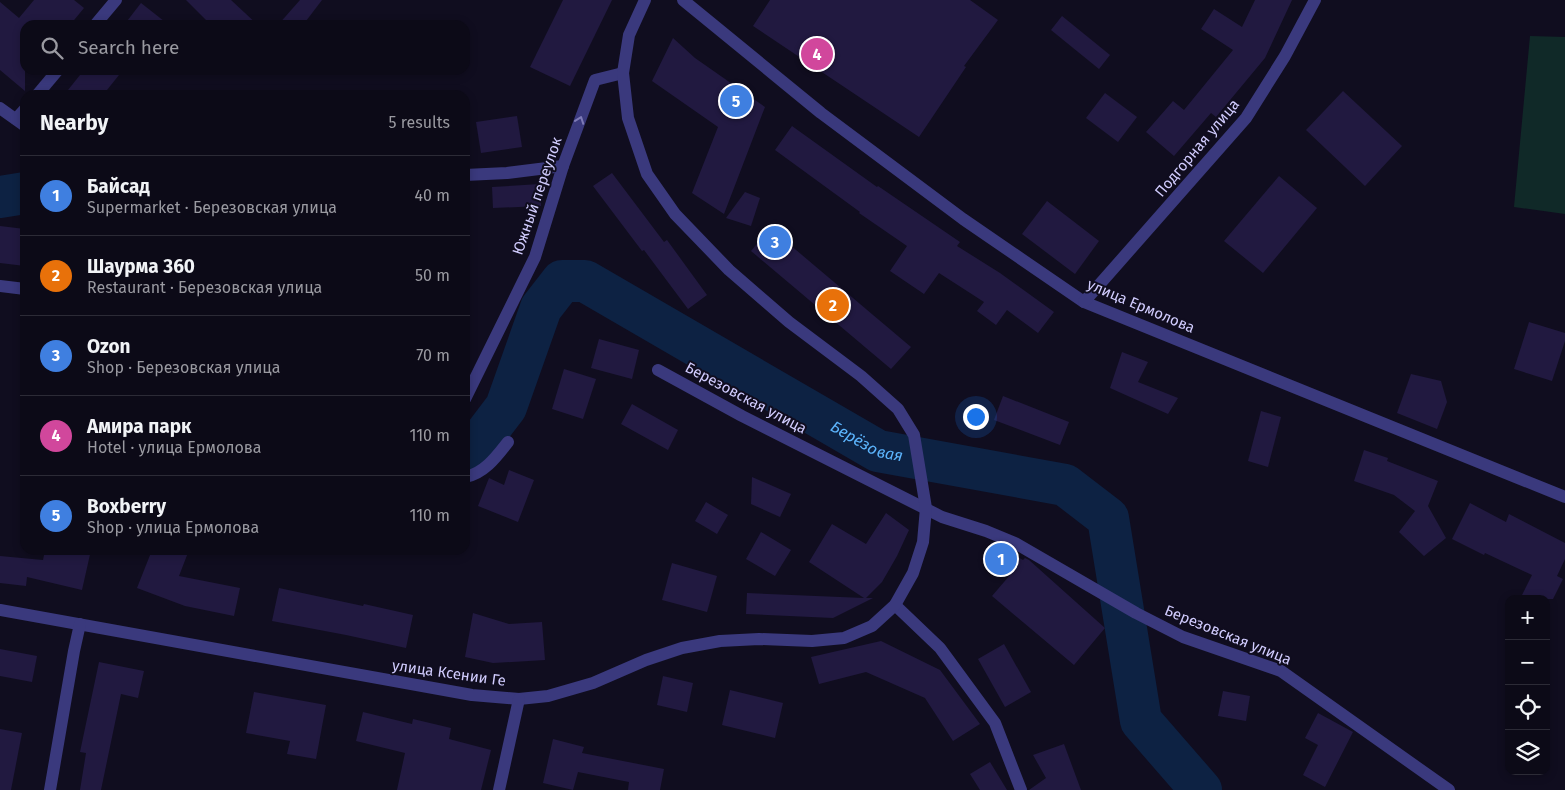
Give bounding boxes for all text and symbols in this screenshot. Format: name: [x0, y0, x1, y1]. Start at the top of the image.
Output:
search box: [20, 20, 470, 75]
icon: search: [38, 34, 66, 62]
pin: 4: [801, 35, 833, 73]
text: Search here: [78, 36, 179, 59]
pin: 5: [720, 82, 752, 120]
street label: Подгорная улица: [1151, 96, 1243, 200]
text: Nearby: [40, 110, 108, 136]
text: 5 results: [389, 113, 450, 132]
one-way arrow: [574, 116, 584, 125]
street label: Южный переулок: [508, 135, 566, 257]
text: Байсад: [87, 175, 150, 198]
text: 1: [52, 186, 60, 205]
text: 40 m: [415, 186, 450, 205]
text: Supermarket · Березовская улица: [87, 198, 337, 217]
pin: 3: [759, 223, 791, 261]
text: Шаурма 360: [87, 255, 195, 278]
text: 2: [52, 266, 60, 285]
text: 50 m: [415, 266, 450, 285]
street label: улица Ермолова: [1084, 275, 1198, 337]
text: Restaurant · Березовская улица: [87, 278, 322, 297]
pin: 2: [817, 286, 849, 324]
text: Ozon: [87, 335, 131, 358]
text: 3: [52, 346, 60, 365]
text: 70 m: [416, 346, 450, 365]
text: Shop · Березовская улица: [87, 358, 280, 377]
street label: Березовская улица: [682, 358, 810, 438]
your location: [963, 404, 989, 430]
text: Амира парк: [87, 415, 192, 438]
water label: Берёзовая: [827, 417, 905, 465]
text: 4: [51, 426, 61, 445]
text: 110 m: [409, 426, 450, 445]
text: Hotel · улица Ермолова: [87, 438, 261, 457]
text: Boxberry: [87, 495, 166, 518]
text: 5: [52, 506, 60, 525]
text: 110 m: [409, 506, 450, 525]
text: Shop · улица Ермолова: [87, 518, 259, 537]
pin: 1: [985, 540, 1017, 578]
map controls: [1505, 595, 1550, 775]
button: +: [1505, 595, 1550, 640]
street label: Березовская улица: [1162, 601, 1294, 669]
button: −: [1505, 640, 1550, 685]
street label: улица Ксении Ге: [391, 656, 507, 690]
button: locate: [1505, 685, 1550, 730]
button: layers: [1505, 730, 1550, 775]

